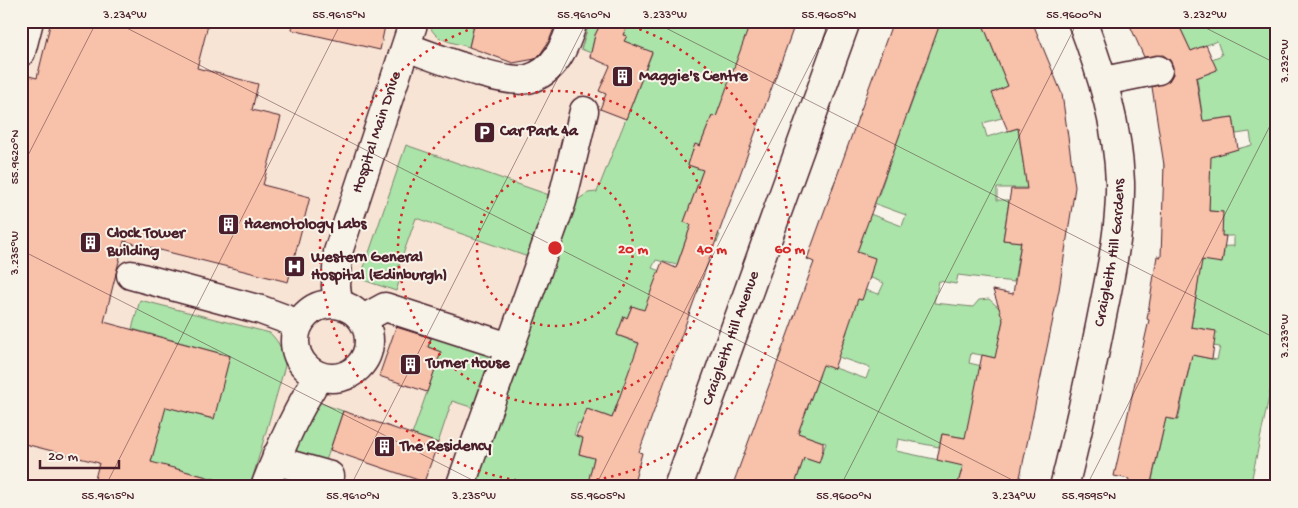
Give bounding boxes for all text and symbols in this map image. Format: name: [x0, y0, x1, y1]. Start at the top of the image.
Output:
text: 3.234°W: [102, 9, 147, 23]
text: 55.9615°N: [313, 9, 366, 23]
text: 55.9610°N: [557, 9, 611, 23]
text: 3.233°W: [642, 9, 687, 23]
text: 55.9605°N: [802, 9, 857, 23]
text: 55.9600°N: [1046, 9, 1102, 23]
text: 3.232°W: [1182, 9, 1227, 23]
text: 3.232°W: [1279, 39, 1293, 84]
building icon: Maggie's Centre: [611, 65, 635, 89]
street label: Hospital Main Drive: [348, 68, 406, 196]
place label: Maggie's Centre: [639, 68, 748, 87]
parking icon: Car Park 4a: [472, 120, 496, 144]
place label: Car Park 4a: [499, 123, 579, 142]
text: 55.9620°N: [9, 130, 23, 184]
street label: Craigleith Hill Gardens: [1091, 178, 1130, 328]
building icon: Haemotology Labs: [216, 213, 240, 237]
place label: Haemotology Labs: [244, 216, 368, 235]
place label: Clock Tower Building: [106, 225, 187, 262]
text: 3.235°W: [9, 231, 23, 276]
building icon: Clock Tower Building: [79, 231, 103, 255]
centre of rings: [546, 239, 564, 257]
text: 20 m: [618, 241, 648, 259]
text: 40 m: [696, 241, 727, 259]
text: 60 m: [775, 241, 806, 259]
place label: Western General Hospital (Edinburgh): [310, 249, 447, 286]
hospital icon: Western General Hospital (Edinburgh): [283, 255, 307, 279]
street label: Craigleith Hill Avenue: [699, 268, 765, 408]
text: 3.233°W: [1279, 314, 1293, 359]
building icon: Turner House: [398, 352, 422, 376]
place label: Turner House: [424, 355, 510, 374]
building icon: The Residency: [372, 435, 396, 459]
scale bar: [40, 438, 119, 470]
place label: The Residency: [398, 438, 491, 457]
text: 20 m: [48, 448, 78, 466]
text: 55.9615°N: [82, 490, 135, 504]
text: 55.9610°N: [326, 490, 380, 504]
text: 3.235°W: [451, 490, 496, 504]
text: 55.9605°N: [571, 490, 626, 504]
text: 55.9600°N: [816, 490, 872, 504]
text: 3.234°W: [991, 490, 1036, 504]
text: 55.9595°N: [1062, 490, 1116, 504]

